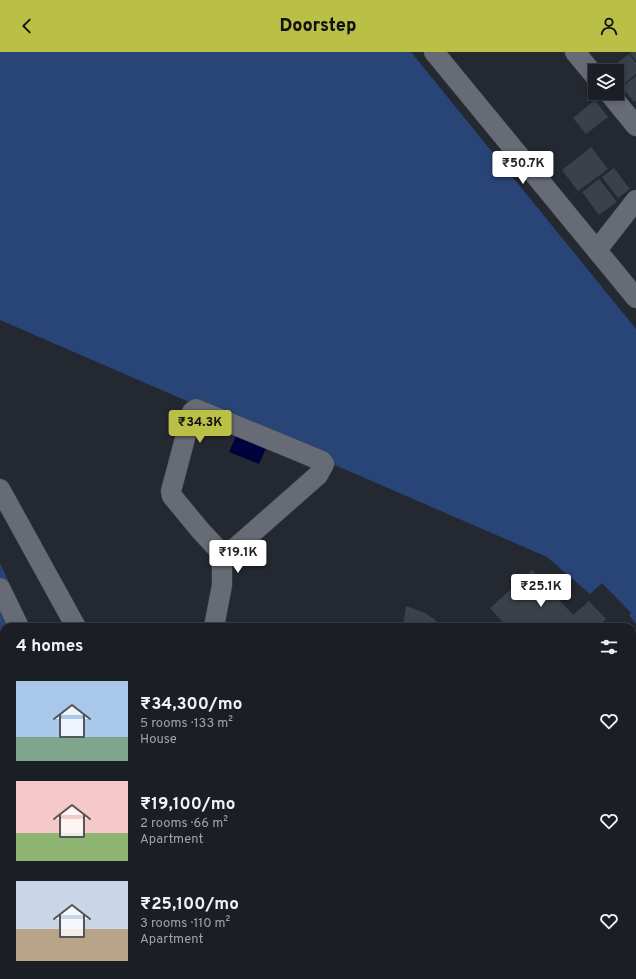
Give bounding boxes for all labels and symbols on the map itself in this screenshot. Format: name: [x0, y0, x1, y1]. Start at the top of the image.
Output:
pin: ₹50.7K: [490, 151, 556, 185]
pin: ₹34.3K: [167, 410, 233, 444]
pin: ₹19.1K: [205, 540, 271, 574]
pin: ₹25.1K: [508, 574, 574, 608]

